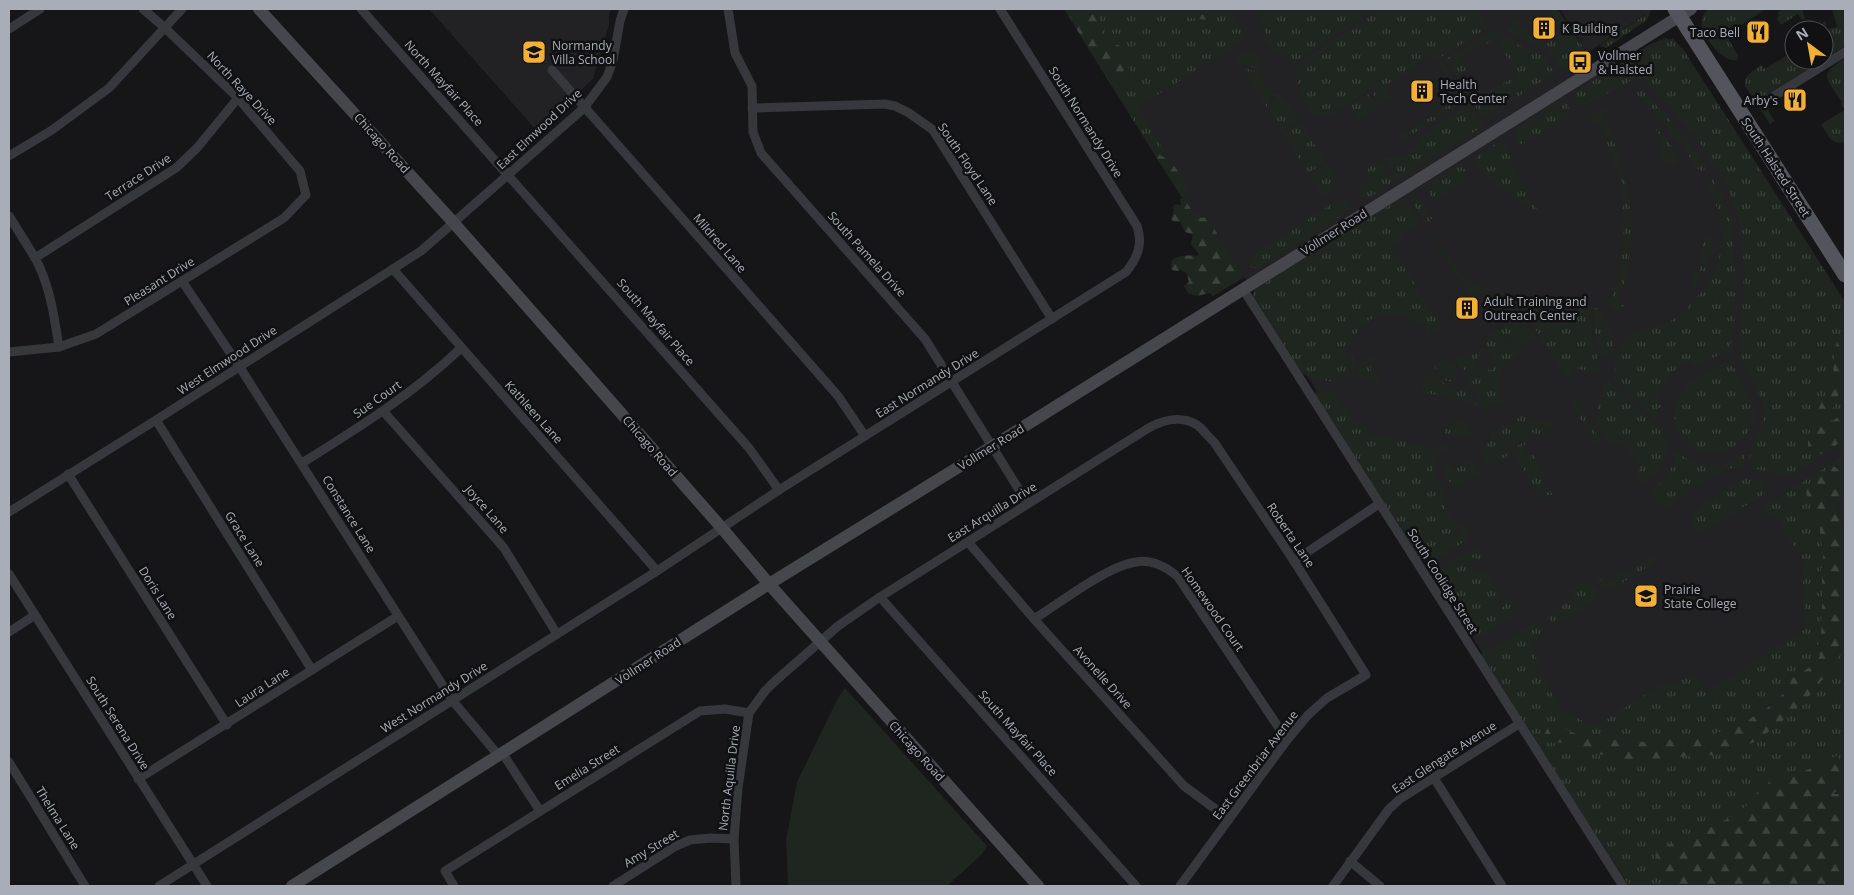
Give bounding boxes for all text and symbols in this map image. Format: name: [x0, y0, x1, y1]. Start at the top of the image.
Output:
building icon: K Building: [1531, 15, 1557, 41]
restaurant icon: Taco Bell: [1745, 19, 1771, 45]
place label: K Building: [1562, 20, 1618, 37]
north arrow: [1784, 20, 1834, 70]
text: N: [1792, 22, 1812, 45]
place label: Taco Bell: [1690, 24, 1740, 41]
street label: North Mayfair Place: [401, 36, 487, 130]
place label: Normandy Villa School: [552, 37, 615, 68]
school or university icon: Normandy Villa School: [521, 39, 547, 65]
street label: North Raye Drive: [203, 47, 281, 129]
place label: Vollmer & Halsted: [1598, 47, 1652, 78]
bus stop icon: Vollmer & Halsted: [1567, 49, 1593, 75]
street label: South Normandy Drive: [1045, 63, 1127, 181]
place label: Health Tech Center: [1440, 76, 1507, 107]
building icon: Health Tech Center: [1409, 78, 1435, 104]
street label: East Elmwood Drive: [493, 85, 586, 173]
restaurant icon: Arby's: [1782, 87, 1808, 113]
place label: Arby's: [1744, 92, 1778, 109]
street label: Chicago Road: [350, 109, 414, 177]
street label: South Halsted Street: [1738, 114, 1814, 220]
street label: South Floyd Lane: [934, 120, 1002, 209]
street label: Terrace Drive: [102, 149, 174, 205]
street label: Vollmer Road: [1298, 205, 1370, 259]
street label: South Pamela Drive: [824, 207, 910, 301]
street label: Mildred Lane: [690, 210, 751, 276]
street label: Pleasant Drive: [121, 252, 198, 309]
street label: South Mayfair Place: [613, 275, 699, 369]
place label: Adult Training and Outreach Center: [1484, 293, 1587, 324]
building icon: Adult Training and Outreach Center: [1454, 295, 1480, 321]
street label: West Elmwood Drive: [174, 321, 280, 399]
street label: East Normandy Drive: [872, 344, 982, 422]
street label: Sue Court: [350, 376, 404, 422]
street label: Kathleen Lane: [501, 377, 567, 447]
street label: Chicago Road: [619, 412, 681, 480]
street label: Vollmer Road: [955, 420, 1027, 474]
street label: Constance Lane: [318, 472, 380, 556]
street label: East Arquilla Drive: [944, 478, 1040, 546]
street label: Joyce Lane: [461, 480, 513, 537]
street label: Roberta Lane: [1263, 499, 1319, 571]
street label: Grace Lane: [221, 508, 269, 570]
street label: South Coolidge Street: [1404, 525, 1482, 637]
street label: Doris Lane: [135, 563, 181, 623]
street label: Homewood Court: [1178, 563, 1248, 655]
place label: Prairie State College: [1664, 581, 1737, 612]
school or university icon: Prairie State College: [1633, 583, 1659, 609]
street label: Vollmer Road: [612, 633, 684, 689]
street label: Avonelle Drive: [1070, 642, 1136, 713]
street label: West Normandy Drive: [377, 657, 491, 737]
street label: Laura Lane: [231, 663, 293, 711]
street label: South Serena Drive: [82, 673, 154, 773]
street label: South Mayfair Place: [975, 686, 1061, 780]
street label: East Greenbriar Avenue: [1208, 707, 1302, 823]
street label: Chicago Road: [885, 717, 949, 785]
street label: East Glengate Avenue: [1388, 717, 1500, 797]
street label: North Aquilla Drive: [714, 724, 744, 832]
street label: Emelia Street: [551, 740, 623, 794]
street label: Thelma Lane: [32, 783, 84, 853]
street label: Amy Street: [620, 825, 682, 871]

